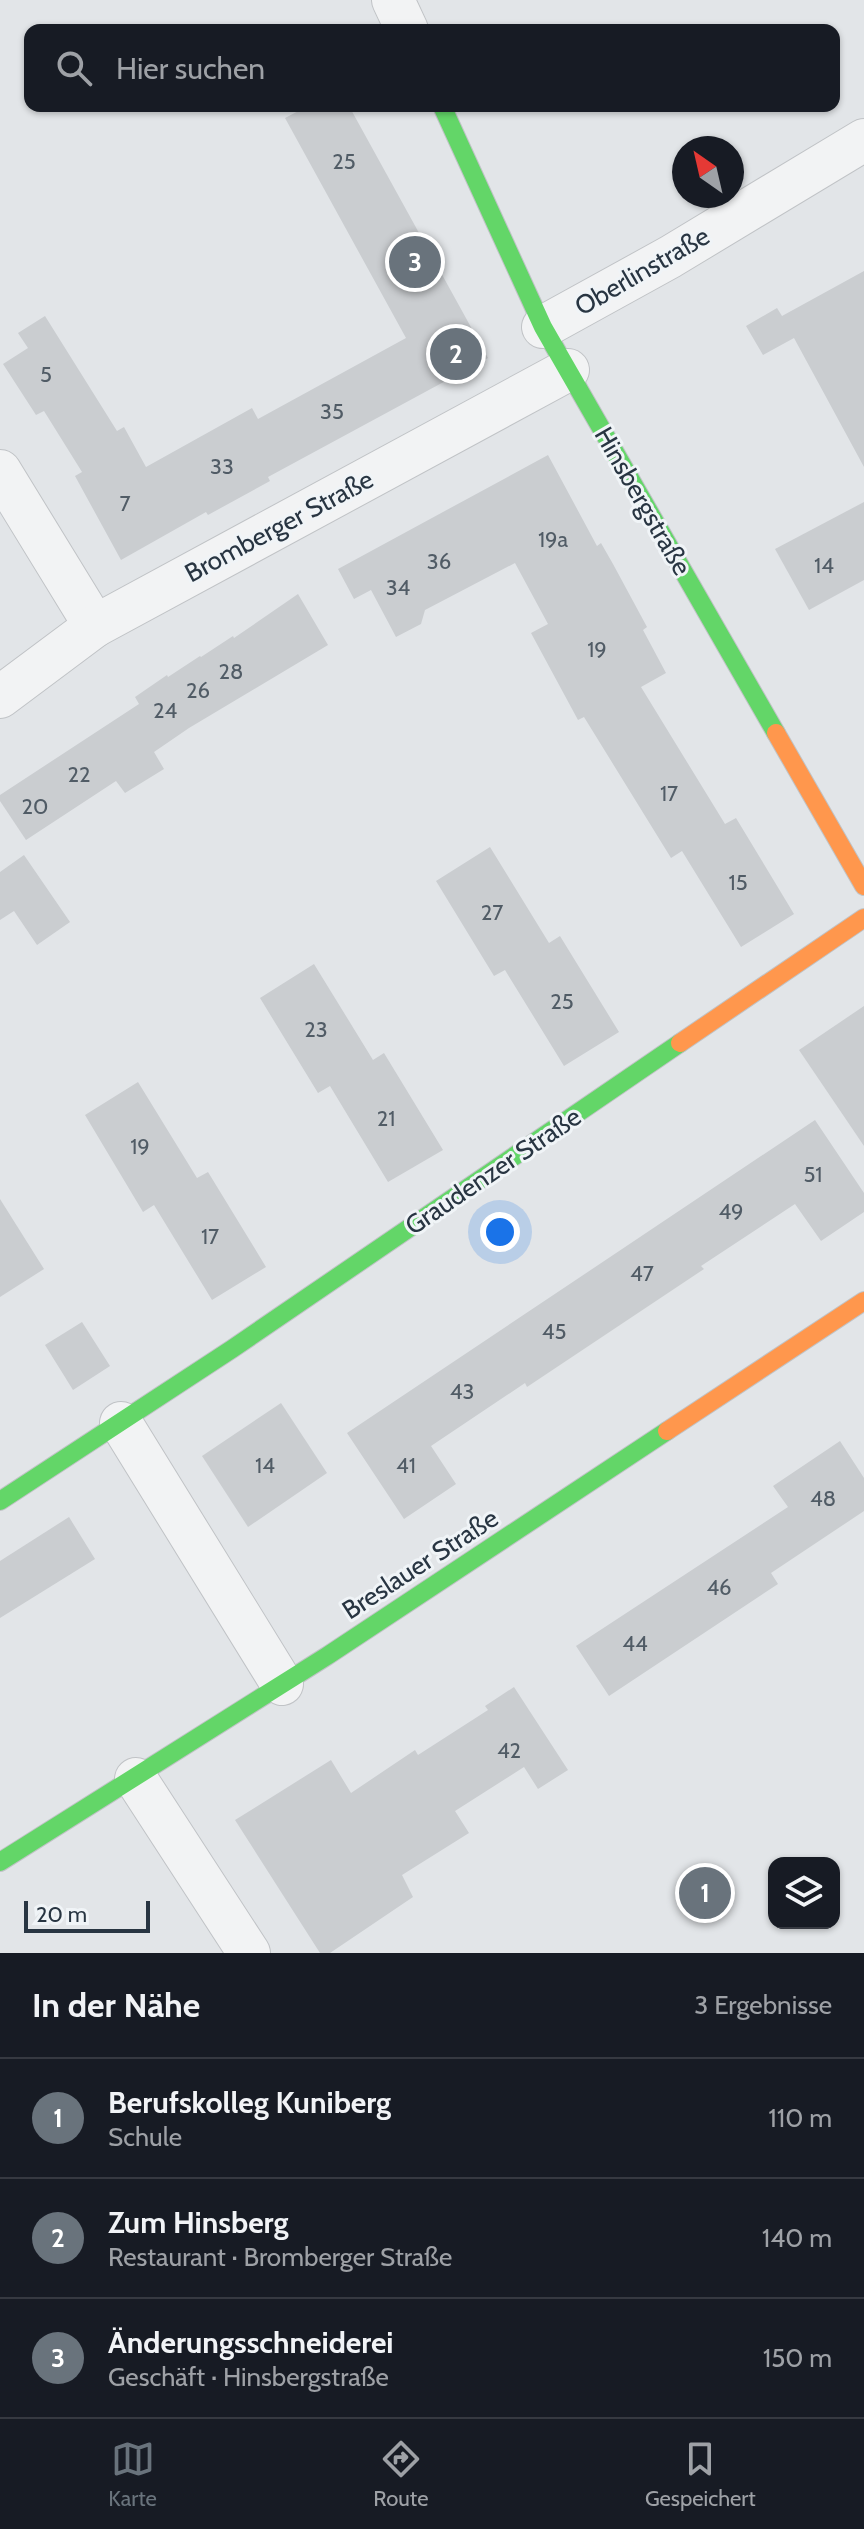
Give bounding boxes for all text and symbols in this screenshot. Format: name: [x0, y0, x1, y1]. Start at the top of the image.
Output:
search box: [24, 24, 840, 112]
icon: search: [52, 46, 96, 90]
text: Hier suchen: [116, 50, 265, 87]
north arrow: [672, 136, 744, 208]
house number: 25: [332, 148, 356, 175]
street label: Oberlinstraße: [569, 220, 715, 322]
pin: 3: [389, 232, 441, 292]
pin: 2: [430, 324, 482, 384]
house number: 5: [40, 361, 52, 388]
house number: 35: [320, 398, 344, 425]
street label: Hinsbergstraße: [588, 421, 698, 581]
house number: 33: [210, 453, 234, 480]
street label: Bromberger Straße: [179, 463, 379, 589]
house number: 7: [119, 490, 131, 517]
house number: 19a: [538, 526, 569, 553]
house number: 36: [427, 548, 451, 575]
house number: 14: [814, 552, 834, 579]
house number: 34: [386, 574, 411, 601]
house number: 19: [587, 636, 607, 663]
house number: 28: [219, 658, 243, 685]
house number: 26: [186, 677, 210, 704]
house number: 24: [153, 697, 177, 724]
house number: 22: [67, 761, 91, 788]
house number: 17: [660, 780, 678, 807]
house number: 20: [22, 793, 48, 820]
house number: 15: [728, 869, 748, 896]
house number: 27: [481, 899, 503, 926]
house number: 25: [550, 988, 574, 1015]
house number: 23: [304, 1016, 328, 1043]
street label: Graudenzer Straße: [399, 1100, 587, 1242]
house number: 21: [377, 1105, 395, 1132]
house number: 19: [130, 1133, 150, 1160]
house number: 51: [803, 1161, 823, 1188]
house number: 49: [718, 1198, 744, 1225]
your location: [480, 1212, 520, 1252]
house number: 17: [201, 1223, 219, 1250]
house number: 47: [630, 1260, 654, 1287]
house number: 45: [542, 1318, 566, 1345]
house number: 43: [450, 1378, 474, 1405]
house number: 14: [255, 1452, 275, 1479]
house number: 41: [396, 1452, 416, 1479]
house number: 48: [810, 1485, 836, 1512]
street label: Breslauer Straße: [336, 1502, 504, 1626]
house number: 46: [706, 1574, 732, 1601]
house number: 44: [622, 1630, 648, 1657]
house number: 42: [497, 1737, 521, 1764]
map controls: [768, 1857, 840, 1929]
button: layers: [768, 1857, 840, 1929]
pin: 1: [679, 1863, 731, 1923]
scale bar: [24, 1897, 150, 1933]
text: 20 m: [36, 1901, 87, 1928]
text: In der Nähe: [32, 1984, 200, 2026]
text: 3 Ergebnisse: [694, 1989, 832, 2021]
text: Berufskolleg Kuniberg: [108, 2084, 391, 2121]
text: 1: [53, 2102, 63, 2134]
text: 110 m: [768, 2102, 832, 2134]
text: Schule: [108, 2121, 182, 2153]
text: Zum Hinsberg: [108, 2204, 288, 2241]
text: 2: [51, 2222, 65, 2254]
text: 140 m: [762, 2222, 832, 2254]
text: Restaurant · Bromberger Straße: [108, 2241, 452, 2273]
text: Änderungsschneiderei: [108, 2324, 394, 2361]
text: 3: [51, 2342, 65, 2374]
text: 150 m: [763, 2342, 832, 2374]
text: Geschäft · Hinsbergstraße: [108, 2361, 389, 2393]
tab: Karte: [108, 2437, 157, 2512]
tab: Route: [373, 2437, 428, 2512]
tab: Gespeichert: [645, 2437, 756, 2512]

